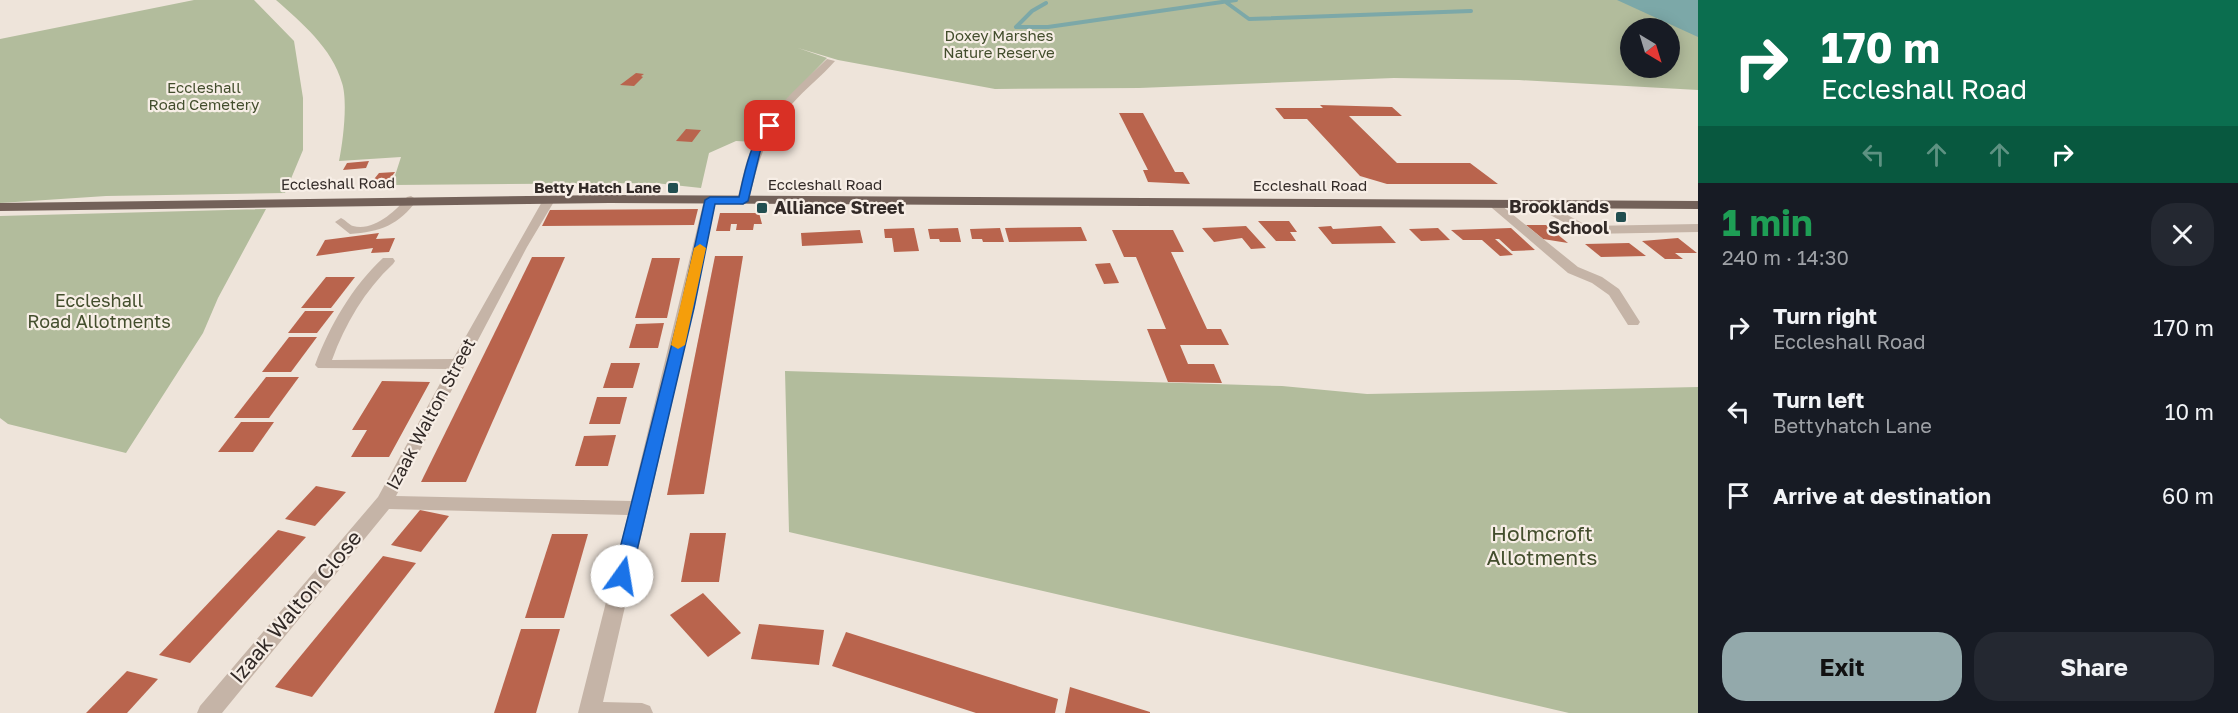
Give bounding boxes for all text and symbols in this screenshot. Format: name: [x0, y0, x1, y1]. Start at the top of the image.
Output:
north arrow: [1620, 18, 1680, 78]
map controls: [1620, 18, 1680, 78]
text: 170 m: [1821, 22, 1940, 72]
icon: right: [1722, 24, 1800, 102]
park label: Doxey Marshes Nature Reserve: [943, 26, 1055, 61]
text: Eccleshall Road: [1821, 73, 2027, 105]
park label: Eccleshall Road Cemetery: [149, 78, 260, 113]
pin: [744, 100, 795, 151]
icon: arrive: [753, 109, 786, 142]
icon: left: [1857, 138, 1890, 171]
icon: ahead: [1920, 138, 1953, 171]
icon: ahead: [1983, 138, 2016, 171]
icon: right: [2046, 138, 2079, 171]
street label: Eccleshall Road: [281, 173, 395, 193]
street label: Eccleshall Road: [768, 175, 882, 193]
street label: Eccleshall Road: [1253, 176, 1367, 194]
place label: Betty Hatch Lane: [534, 178, 661, 196]
marker: Betty Hatch Lane: [666, 181, 680, 195]
place label: Brooklands School: [1509, 195, 1609, 238]
place label: Alliance Street: [774, 196, 905, 218]
marker: Alliance Street: [755, 201, 769, 215]
text: 1 min: [1722, 201, 1813, 244]
button: close: [2151, 203, 2214, 266]
marker: Brooklands School: [1614, 210, 1628, 224]
text: 240 m · 14:30: [1722, 245, 1849, 269]
park label: Eccleshall Road Allotments: [27, 289, 171, 332]
text: Turn right: [1773, 302, 1877, 329]
icon: right: [1722, 311, 1755, 344]
text: 170 m: [2153, 314, 2214, 341]
text: Eccleshall Road: [1773, 329, 1926, 353]
street label: Izaak Walton Street: [381, 334, 479, 493]
text: Turn left: [1773, 386, 1864, 413]
icon: left: [1722, 395, 1755, 428]
text: 10 m: [2165, 398, 2214, 425]
text: Bettyhatch Lane: [1773, 413, 1932, 437]
icon: arrive: [1722, 479, 1755, 512]
text: Arrive at destination: [1773, 482, 1991, 509]
text: 60 m: [2162, 482, 2214, 509]
park label: Holmcroft Allotments: [1487, 520, 1597, 570]
street label: Izaak Walton Close: [224, 525, 367, 688]
position arrow: [590, 544, 654, 608]
button: Exit: [1722, 632, 1962, 701]
button: Share: [1974, 632, 2214, 701]

